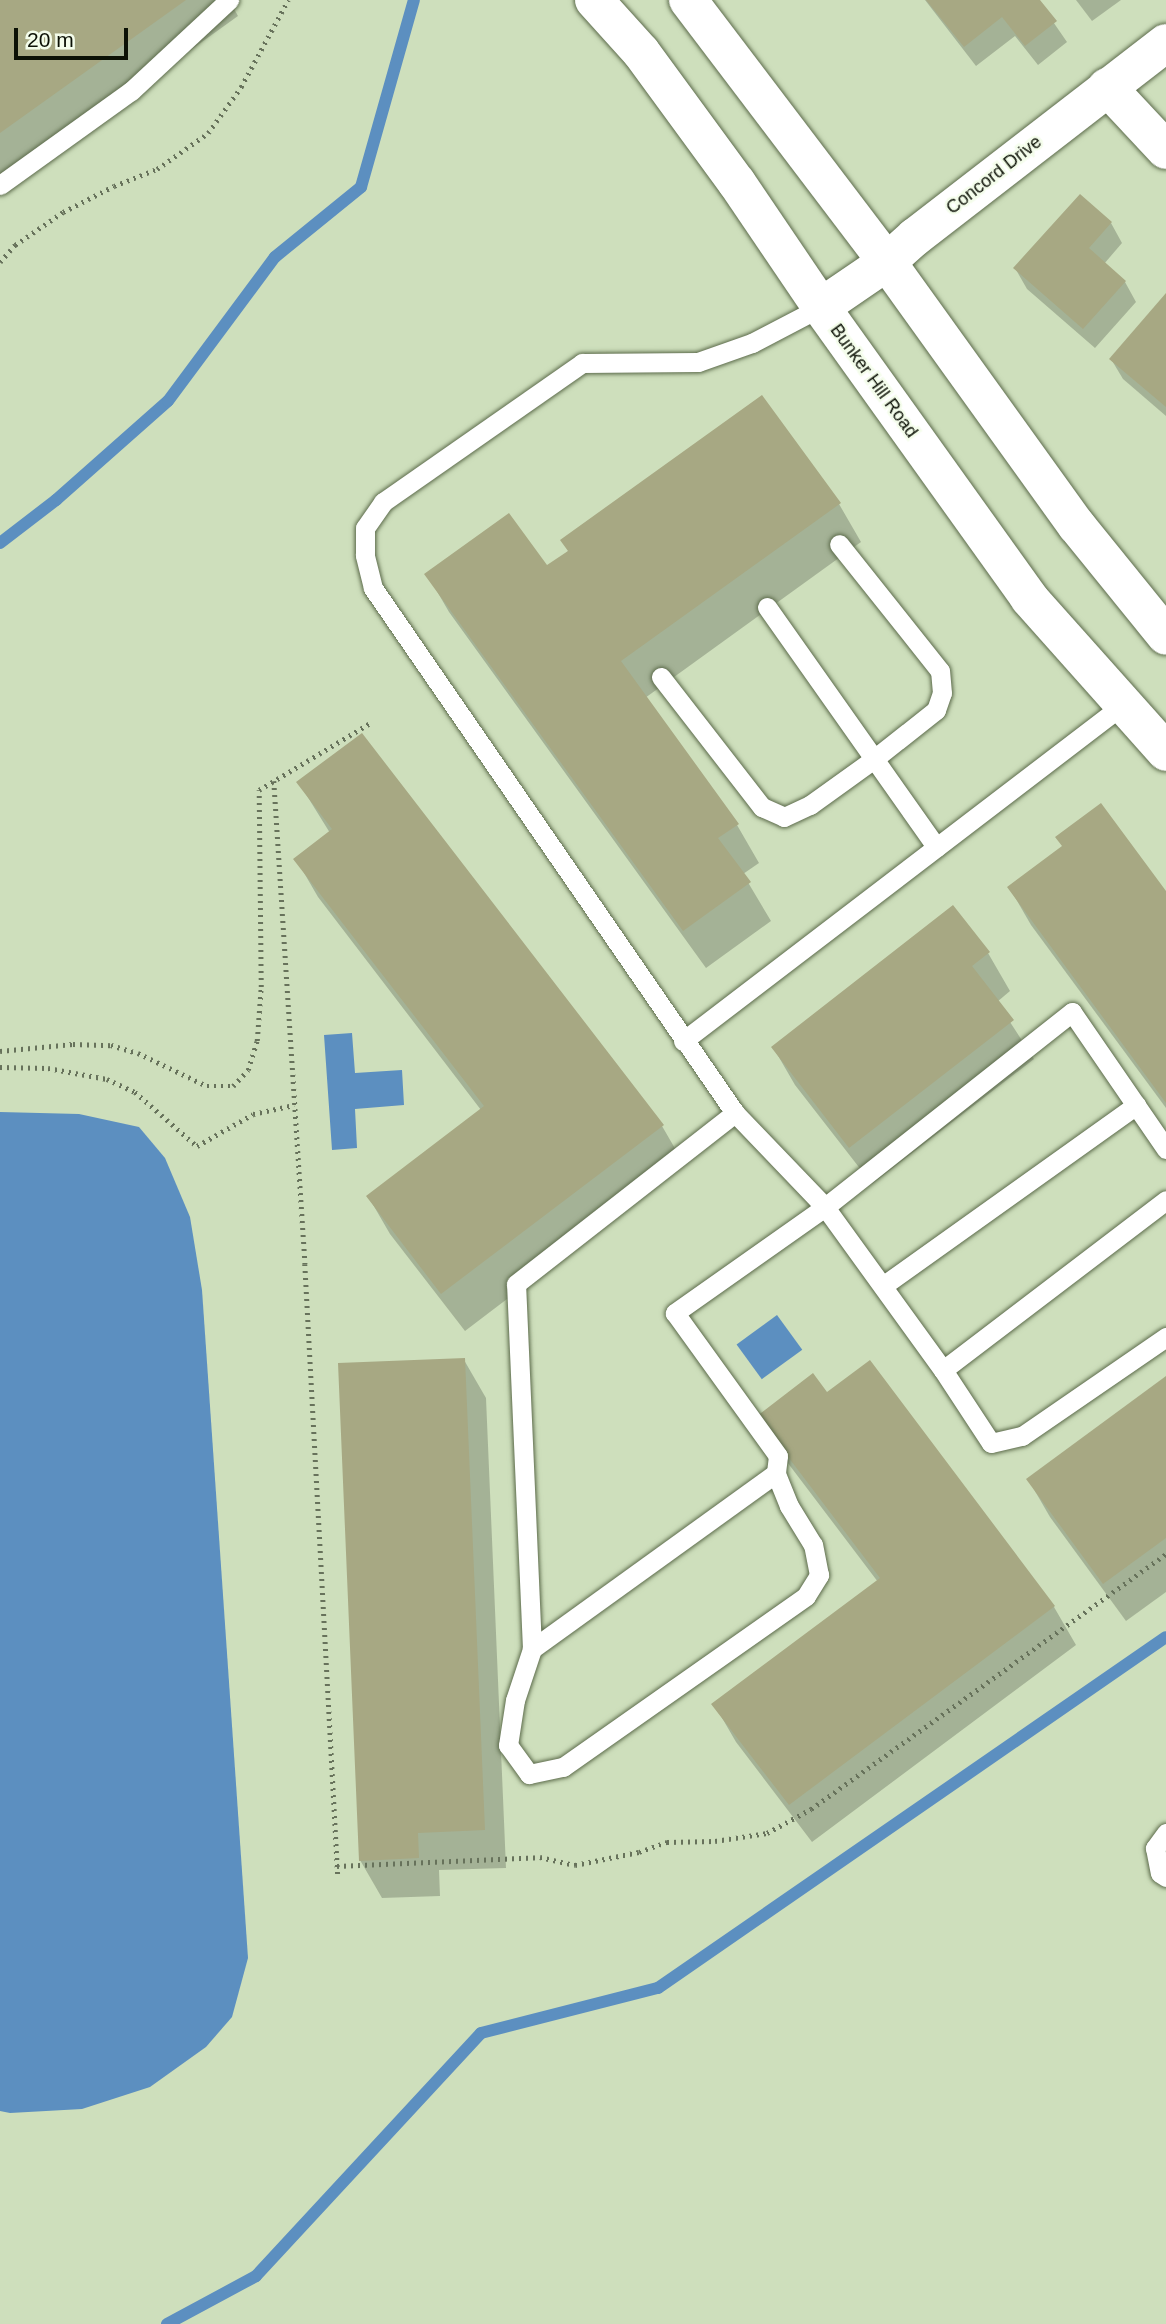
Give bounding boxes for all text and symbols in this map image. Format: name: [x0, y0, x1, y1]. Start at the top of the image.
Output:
scale bar: [18, 14, 131, 58]
text: 20 m: [27, 28, 74, 51]
street label: Concord Drive: [942, 131, 1046, 219]
street label: Bunker Hill Road: [826, 320, 922, 442]

